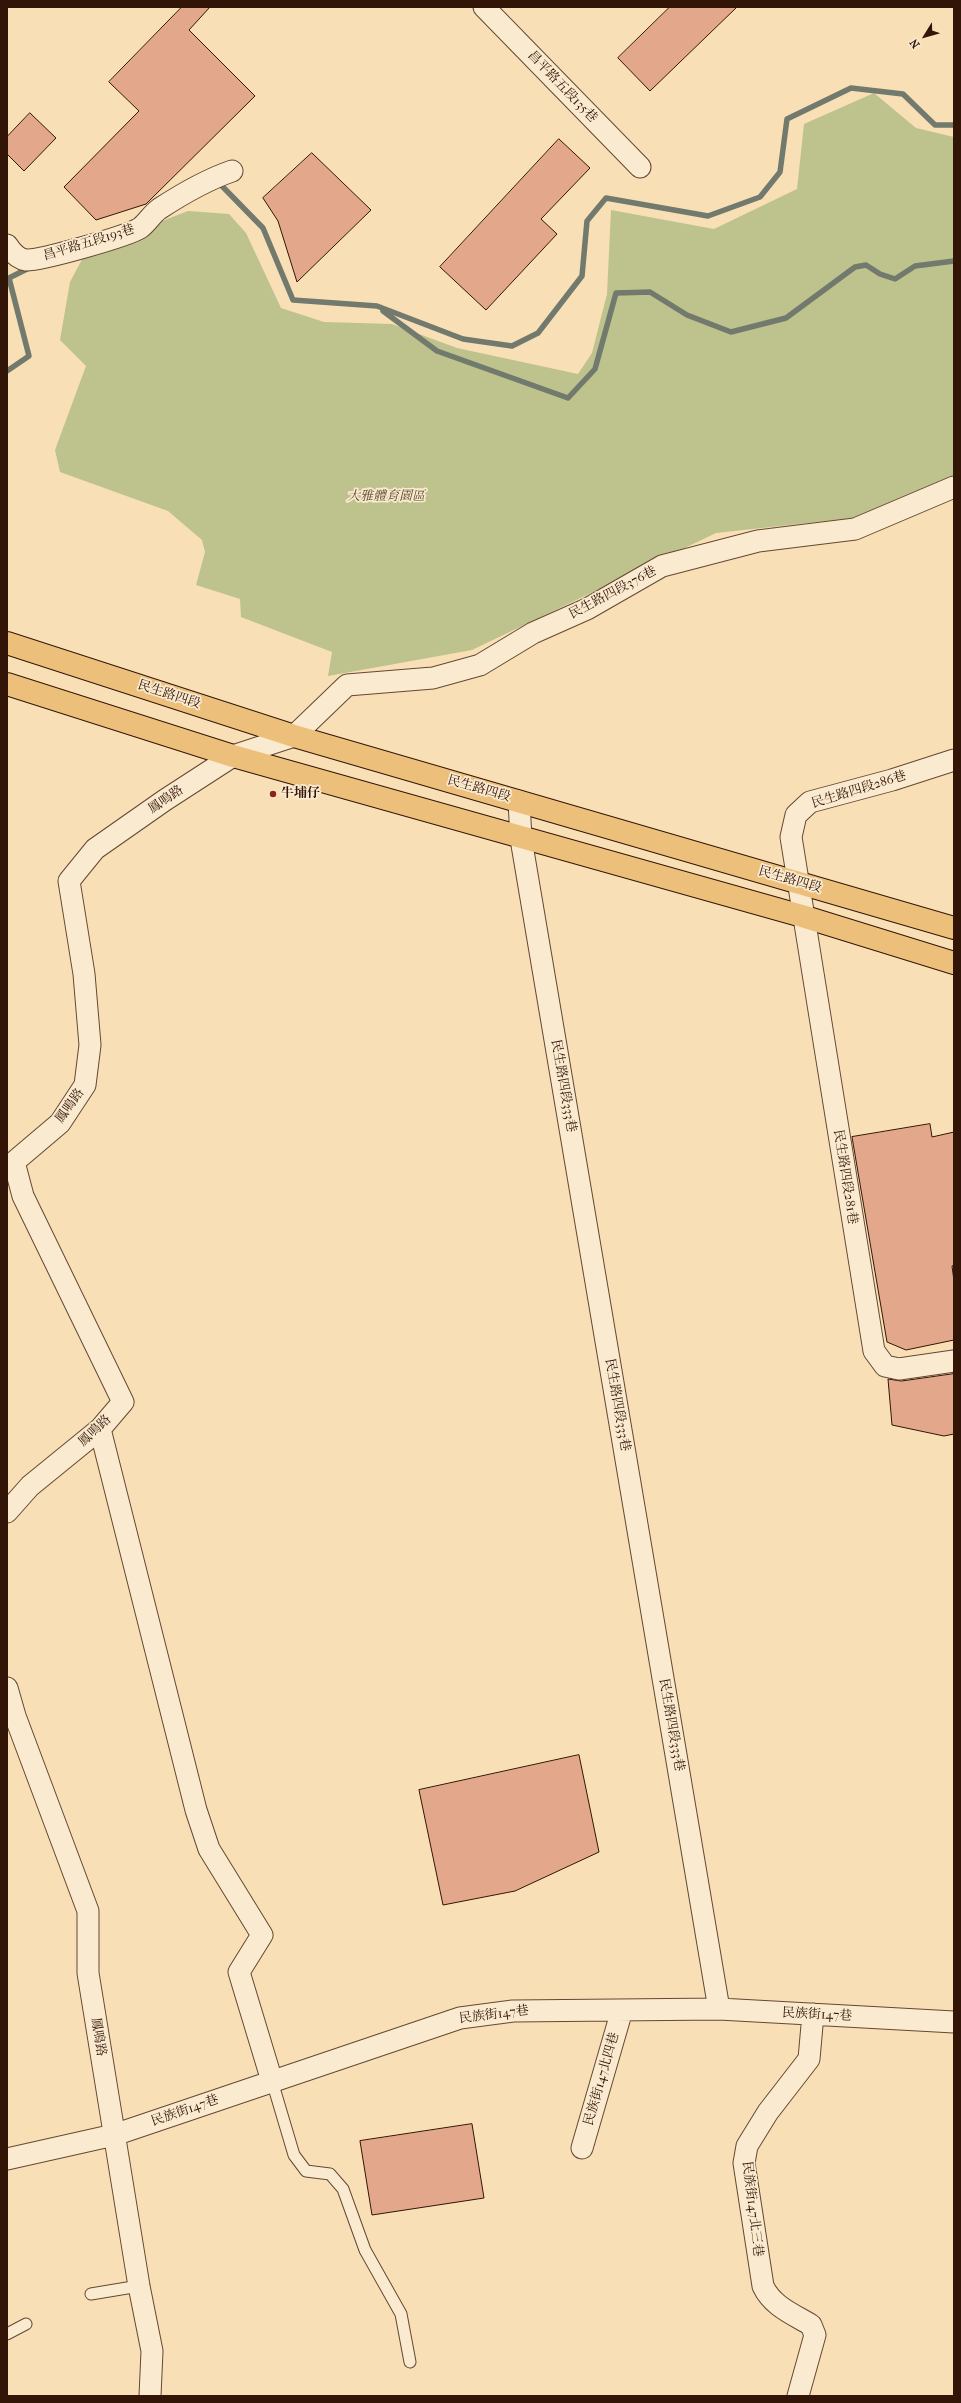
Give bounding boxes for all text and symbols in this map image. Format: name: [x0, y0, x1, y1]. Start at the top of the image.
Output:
north arrow: [905, 16, 945, 56]
text: N: [907, 36, 923, 51]
street label: 昌平路五段135巷: [524, 48, 600, 126]
street label: 昌平路五段193巷: [41, 222, 137, 264]
park label: 大雅體育園區: [347, 489, 425, 505]
street label: 民生路四段376巷: [567, 563, 659, 623]
street label: 民生路四段: [136, 678, 202, 712]
street label: 民生路四段286巷: [810, 768, 908, 812]
street label: 民生路四段: [446, 773, 512, 805]
street label: 鳳鳴路: [145, 783, 187, 817]
place label: 牛埔仔: [281, 786, 320, 802]
marker: 牛埔仔: [268, 789, 278, 799]
street label: 民生路四段: [757, 864, 823, 896]
street label: 民生路四段333巷: [547, 1038, 579, 1134]
street label: 鳳鳴路: [52, 1086, 88, 1126]
street label: 民生路四段281巷: [830, 1128, 860, 1226]
street label: 民生路四段333巷: [601, 1357, 633, 1453]
street label: 鳳鳴路: [75, 1412, 115, 1450]
street label: 民生路四段333巷: [655, 1677, 687, 1773]
street label: 民族街147巷: [458, 2003, 530, 2027]
street label: 民族街147巷: [782, 2005, 852, 2025]
street label: 鳳鳴路: [87, 2017, 109, 2057]
street label: 民族街147北四巷: [581, 2031, 623, 2127]
street label: 民族街147巷: [149, 2092, 221, 2130]
street label: 民族街147北三巷: [738, 2160, 766, 2258]

